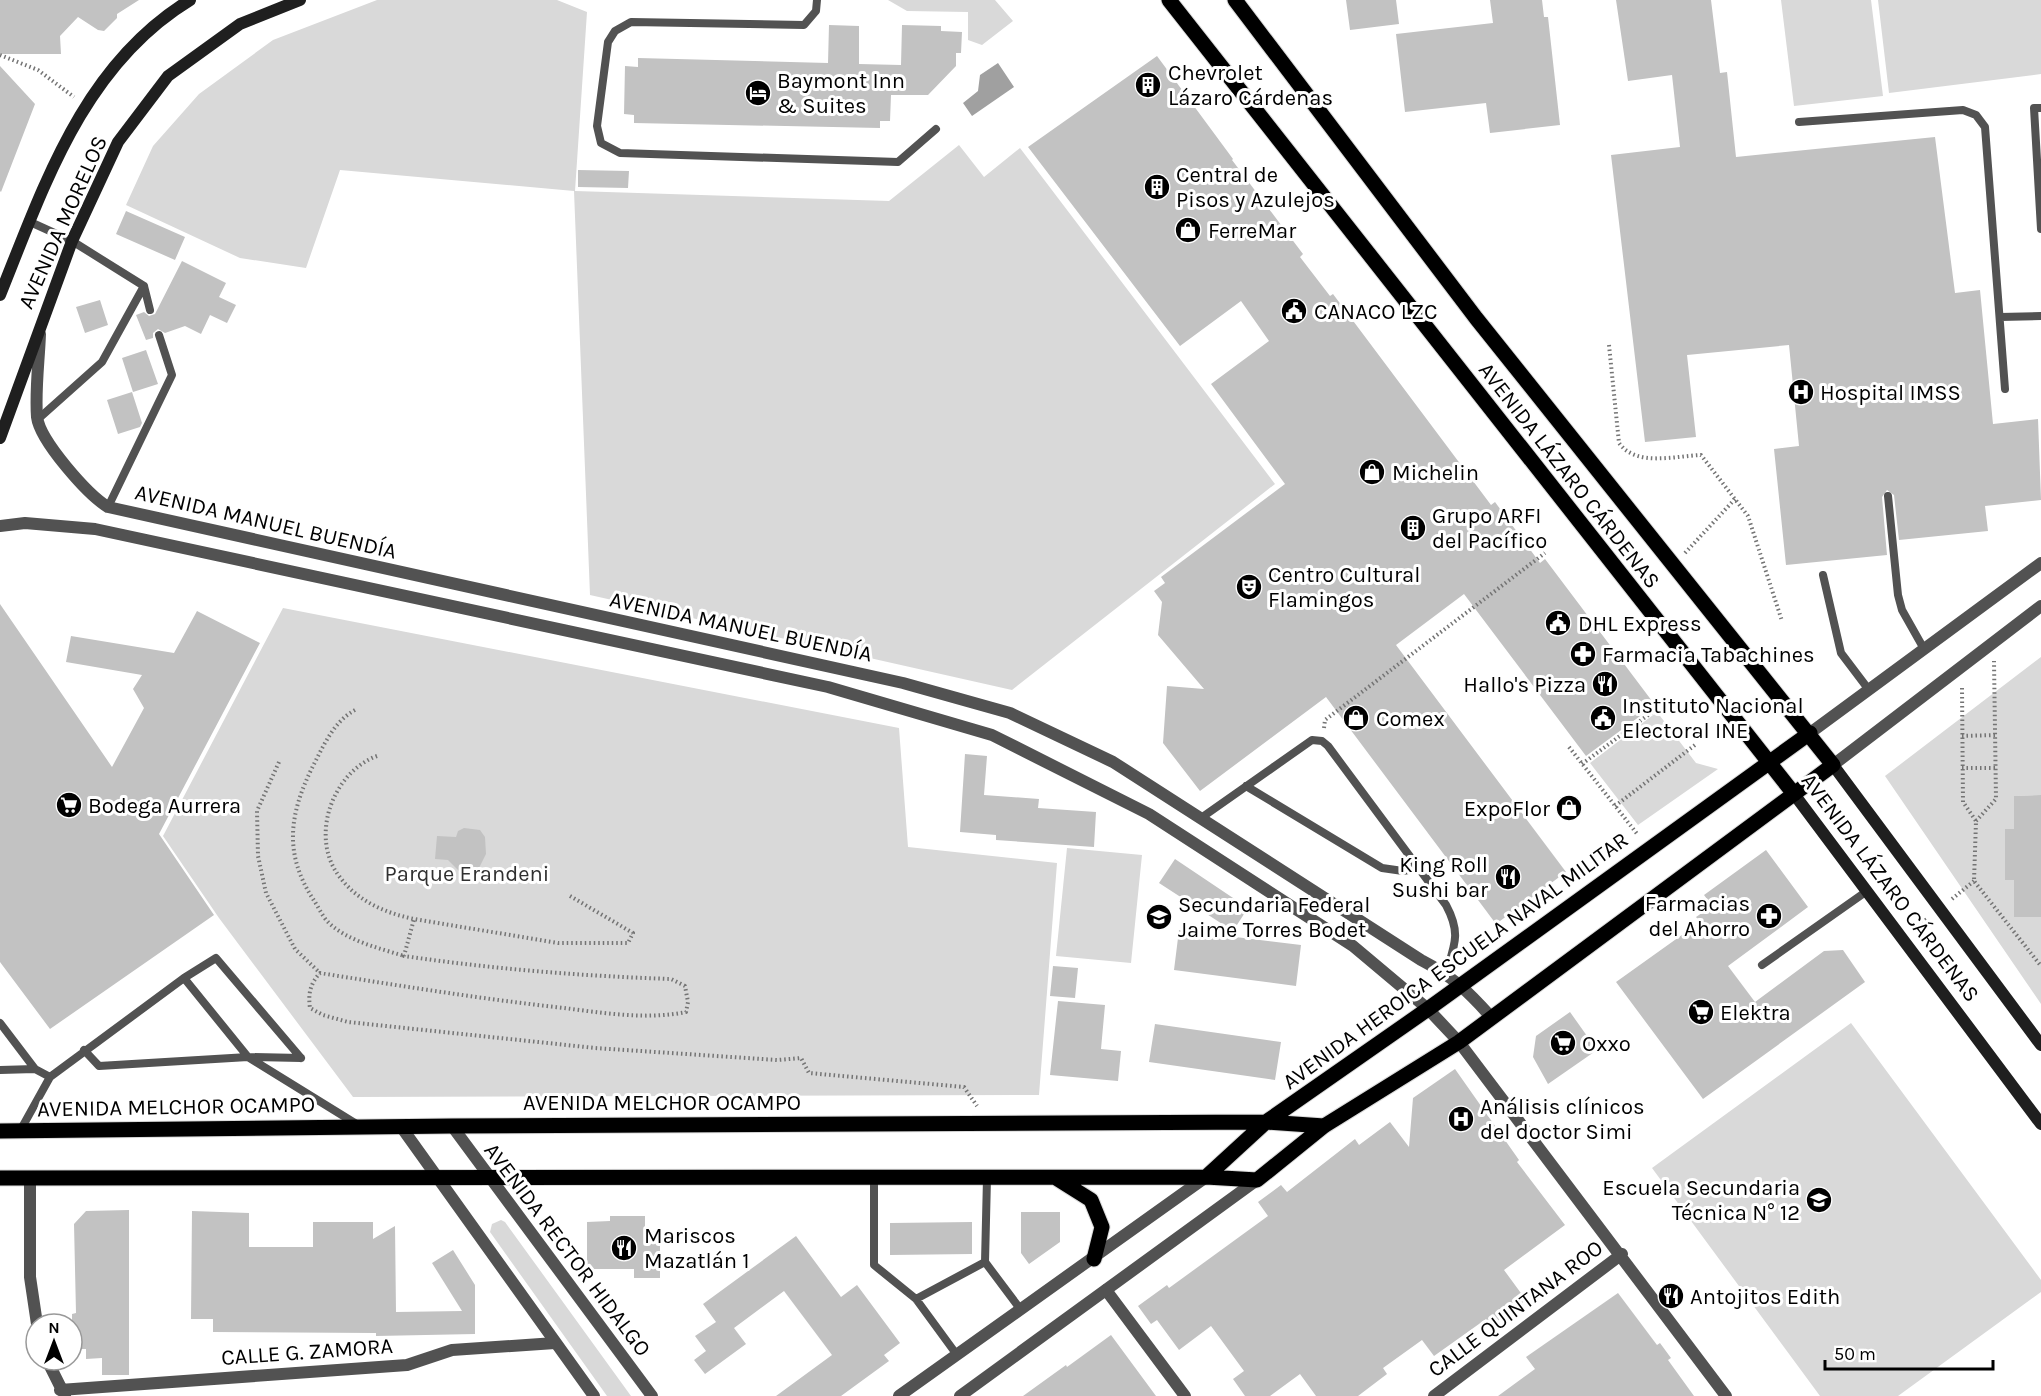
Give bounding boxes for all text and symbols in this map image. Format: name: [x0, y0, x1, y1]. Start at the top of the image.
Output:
place label: Chevrolet Lázaro Cárdenas: [1168, 60, 1333, 111]
place label: Baymont Inn & Suites: [777, 68, 905, 119]
building icon: Chevrolet Lázaro Cárdenas: [1133, 70, 1163, 100]
hotel icon: Baymont Inn & Suites: [743, 78, 773, 108]
street label: AVENIDA MORELOS: [13, 132, 113, 313]
place label: Central de Pisos y Azulejos: [1176, 162, 1335, 213]
building icon: Central de Pisos y Azulejos: [1142, 172, 1172, 202]
shop icon: FerreMar: [1173, 215, 1203, 245]
place label: FerreMar: [1208, 218, 1296, 244]
public building icon: CANACO LZC: [1279, 296, 1309, 326]
place label: CANACO LZC: [1314, 299, 1438, 325]
street label: AVENIDA LÁZARO CÁRDENAS: [1473, 357, 1666, 594]
hospital icon: Hospital IMSS: [1786, 377, 1816, 407]
place label: Hospital IMSS: [1820, 380, 1961, 406]
shop icon: Michelin: [1357, 457, 1387, 487]
place label: Michelin: [1392, 460, 1479, 486]
street label: AVENIDA MANUEL BUENDÍA: [132, 478, 400, 565]
place label: Grupo ARFI del Pacífico: [1432, 503, 1547, 554]
building icon: Grupo ARFI del Pacífico: [1398, 513, 1428, 543]
place label: Centro Cultural Flamingos: [1268, 562, 1420, 613]
theatre icon: Centro Cultural Flamingos: [1234, 572, 1264, 602]
street label: AVENIDA MANUEL BUENDÍA: [607, 585, 875, 668]
public building icon: DHL Express: [1543, 608, 1573, 638]
place label: DHL Express: [1578, 611, 1702, 637]
pharmacy icon: Farmacia Tabachines: [1568, 639, 1598, 669]
place label: Farmacia Tabachines: [1602, 642, 1815, 668]
restaurant icon: Hallo's Pizza: [1590, 669, 1620, 699]
place label: Hallo's Pizza: [1463, 672, 1586, 698]
place label: Instituto Nacional Electoral INE: [1622, 693, 1804, 744]
shop icon: Comex: [1341, 703, 1371, 733]
public building icon: Instituto Nacional Electoral INE: [1588, 703, 1618, 733]
place label: Comex: [1376, 706, 1445, 732]
street label: AVENIDA LÁZARO CÁRDENAS: [1796, 768, 1985, 1007]
supermarket icon: Bodega Aurrera: [54, 790, 84, 820]
place label: Bodega Aurrera: [88, 793, 241, 819]
shop icon: ExpoFlor: [1554, 793, 1584, 823]
place label: ExpoFlor: [1464, 796, 1550, 822]
street label: AVENIDA HEROICA ESCUELA NAVAL MILITAR: [1278, 827, 1634, 1095]
place label: King Roll Sushi bar: [1392, 852, 1488, 903]
park label: Parque Erandeni: [385, 861, 549, 887]
restaurant icon: King Roll Sushi bar: [1493, 862, 1523, 892]
place label: Farmacias del Ahorro: [1645, 891, 1750, 942]
place label: Secundaria Federal Jaime Torres Bodet: [1178, 892, 1370, 943]
pharmacy icon: Farmacias del Ahorro: [1754, 901, 1784, 931]
school or university icon: Secundaria Federal Jaime Torres Bodet: [1144, 902, 1174, 932]
supermarket icon: Elektra: [1686, 997, 1716, 1027]
place label: Elektra: [1720, 1000, 1791, 1026]
supermarket icon: Oxxo: [1548, 1028, 1578, 1058]
place label: Oxxo: [1582, 1031, 1631, 1057]
street label: AVENIDA MELCHOR OCAMPO: [523, 1090, 801, 1116]
street label: AVENIDA MELCHOR OCAMPO: [37, 1092, 315, 1122]
place label: Análisis clínicos del doctor Simi: [1480, 1094, 1644, 1145]
hospital icon: Análisis clínicos del doctor Simi: [1446, 1104, 1476, 1134]
street label: AVENIDA RECTOR HIDALGO: [478, 1138, 656, 1361]
place label: Escuela Secundaria Técnica N° 12: [1602, 1175, 1800, 1226]
school or university icon: Escuela Secundaria Técnica N° 12: [1804, 1185, 1834, 1215]
place label: Mariscos Mazatlán 1: [644, 1223, 750, 1274]
restaurant icon: Mariscos Mazatlán 1: [609, 1233, 639, 1263]
street label: CALLE QUINTANA ROO: [1423, 1235, 1608, 1383]
restaurant icon: Antojitos Edith: [1656, 1281, 1686, 1311]
place label: Antojitos Edith: [1690, 1284, 1840, 1310]
north arrow: [24, 1312, 84, 1372]
text: N: [48, 1318, 60, 1337]
street label: CALLE G. ZAMORA: [220, 1333, 394, 1371]
scale bar: [1825, 1333, 1993, 1371]
text: 50 m: [1834, 1343, 1876, 1365]

